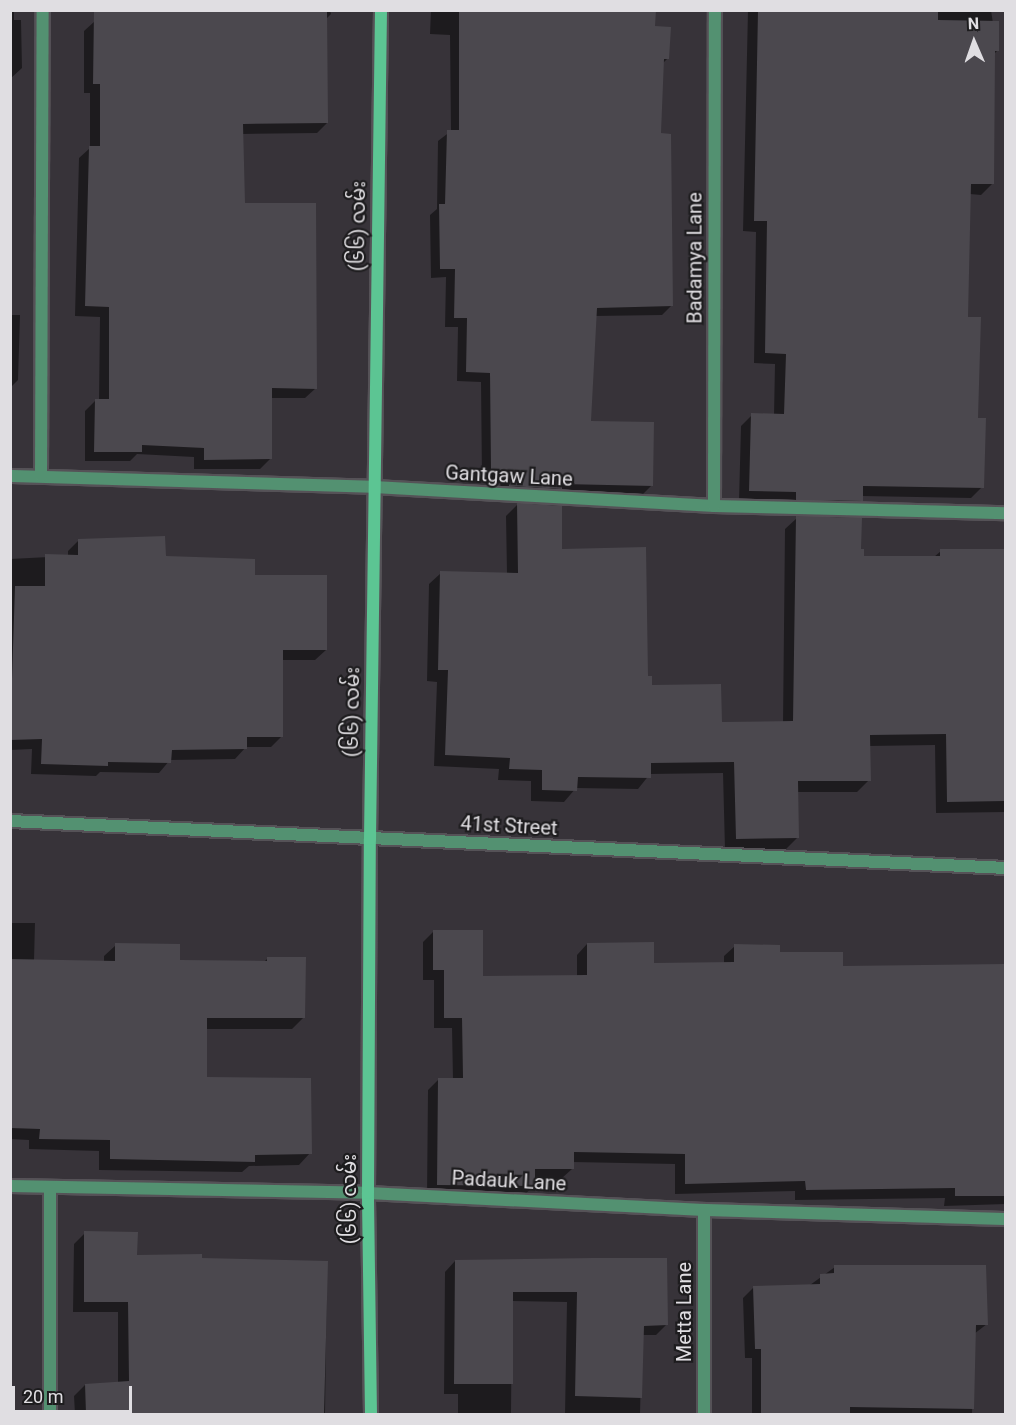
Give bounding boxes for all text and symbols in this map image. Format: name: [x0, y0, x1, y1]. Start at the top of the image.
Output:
north arrow: [944, 12, 1004, 72]
text: N: [967, 14, 979, 33]
street label: (၆၆) လမ်း: [345, 181, 371, 271]
street label: Badamya Lane: [683, 192, 707, 324]
street label: Gantgaw Lane: [445, 461, 573, 491]
street label: (၆၆) လမ်း: [339, 667, 365, 757]
street label: 41st Street: [460, 811, 558, 841]
street label: (၆၆) လမ်း: [337, 1154, 361, 1244]
street label: Padauk Lane: [451, 1166, 567, 1196]
street label: Metta Lane: [672, 1262, 696, 1362]
scale bar: [15, 1374, 135, 1412]
text: 20 m: [23, 1386, 63, 1407]

